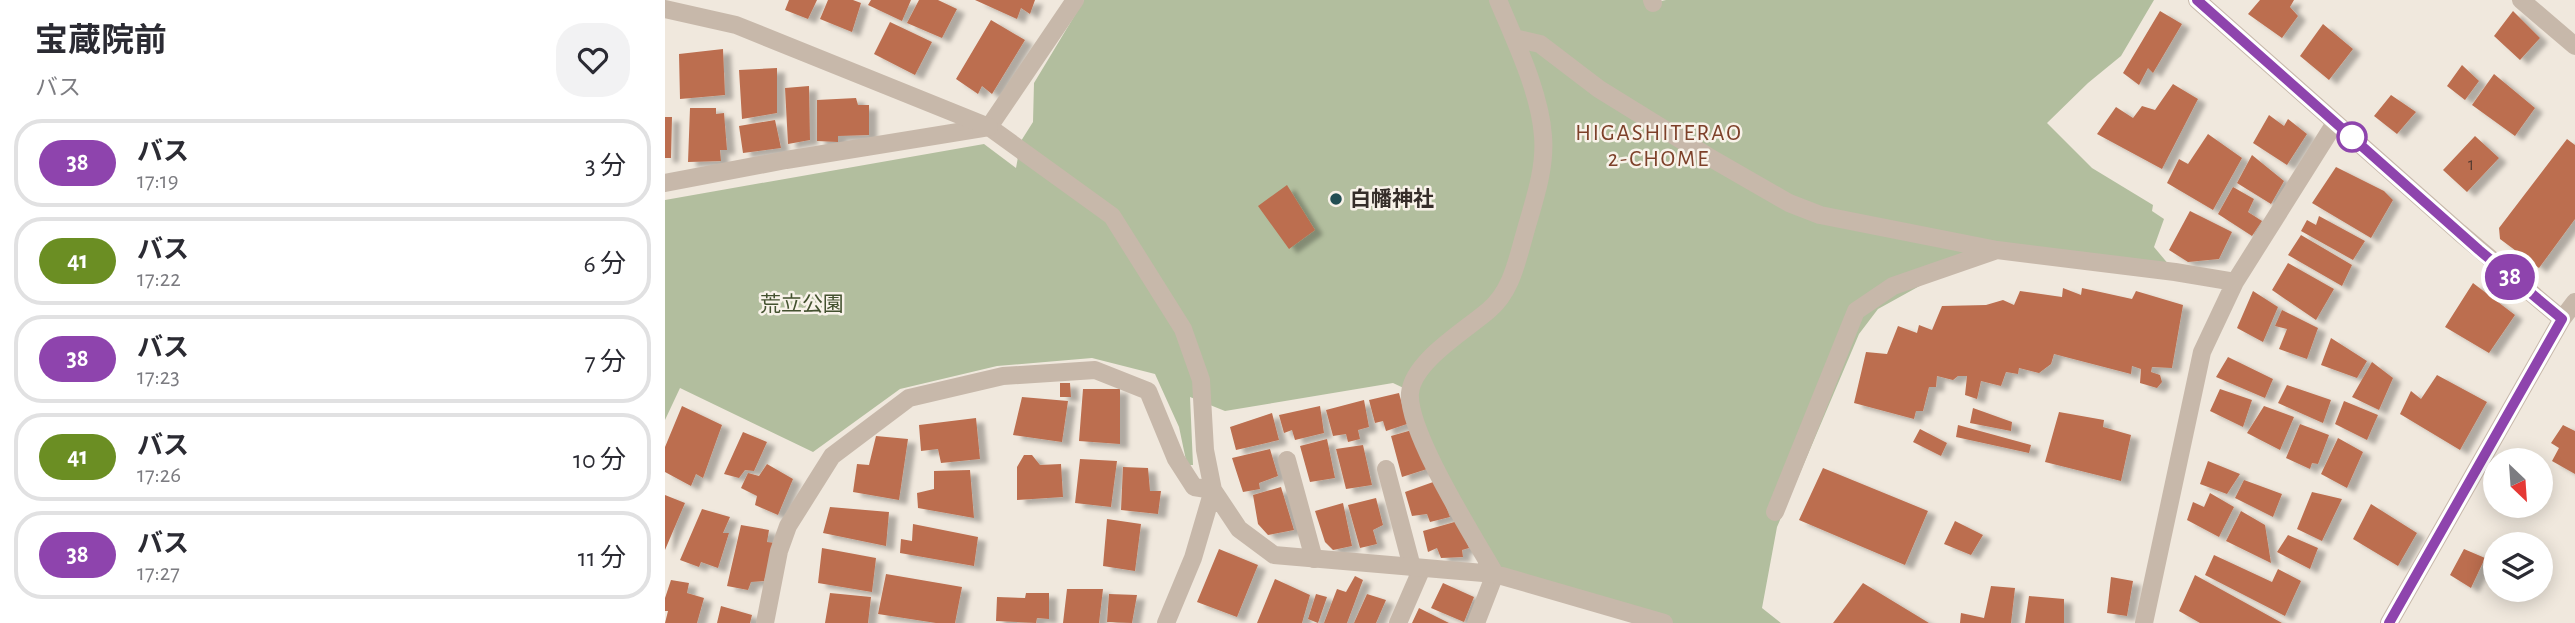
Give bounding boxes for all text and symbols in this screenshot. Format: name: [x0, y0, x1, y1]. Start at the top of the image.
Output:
button: heart: [556, 23, 630, 97]
text: 宝蔵院前: [35, 25, 167, 58]
text: バス: [35, 77, 81, 100]
district label: HIGASHITERAO 2-CHOME: [1575, 122, 1743, 171]
unlabelled marker: [2337, 122, 2367, 152]
text: バス: [137, 139, 189, 165]
text: 38: [66, 151, 89, 175]
text: 3 分: [585, 153, 626, 179]
house number: 1: [2468, 156, 2474, 174]
text: 17:19: [137, 170, 179, 193]
place label: 白幡神社: [1350, 187, 1434, 210]
marker: 白幡神社: [1328, 191, 1344, 207]
text: バス: [137, 237, 189, 263]
text: 41: [67, 249, 88, 273]
text: 6 分: [583, 251, 626, 277]
line badge: 38: [2479, 254, 2541, 300]
text: 38: [2499, 265, 2521, 289]
text: 17:22: [137, 268, 181, 291]
park label: 荒立公園: [760, 293, 844, 315]
text: バス: [137, 335, 189, 361]
text: 38: [66, 347, 89, 371]
text: 7 分: [585, 349, 626, 375]
text: 17:23: [137, 366, 180, 389]
text: バス: [137, 433, 189, 459]
text: 41: [67, 445, 88, 469]
text: 10 分: [573, 447, 626, 473]
north arrow: [2483, 448, 2553, 518]
map controls: [2483, 448, 2553, 602]
text: 17:26: [137, 464, 181, 487]
text: バス: [137, 531, 189, 557]
button: layers: [2483, 532, 2553, 602]
text: 38: [66, 543, 89, 567]
text: 11 分: [578, 545, 626, 571]
text: 17:27: [137, 562, 180, 585]

